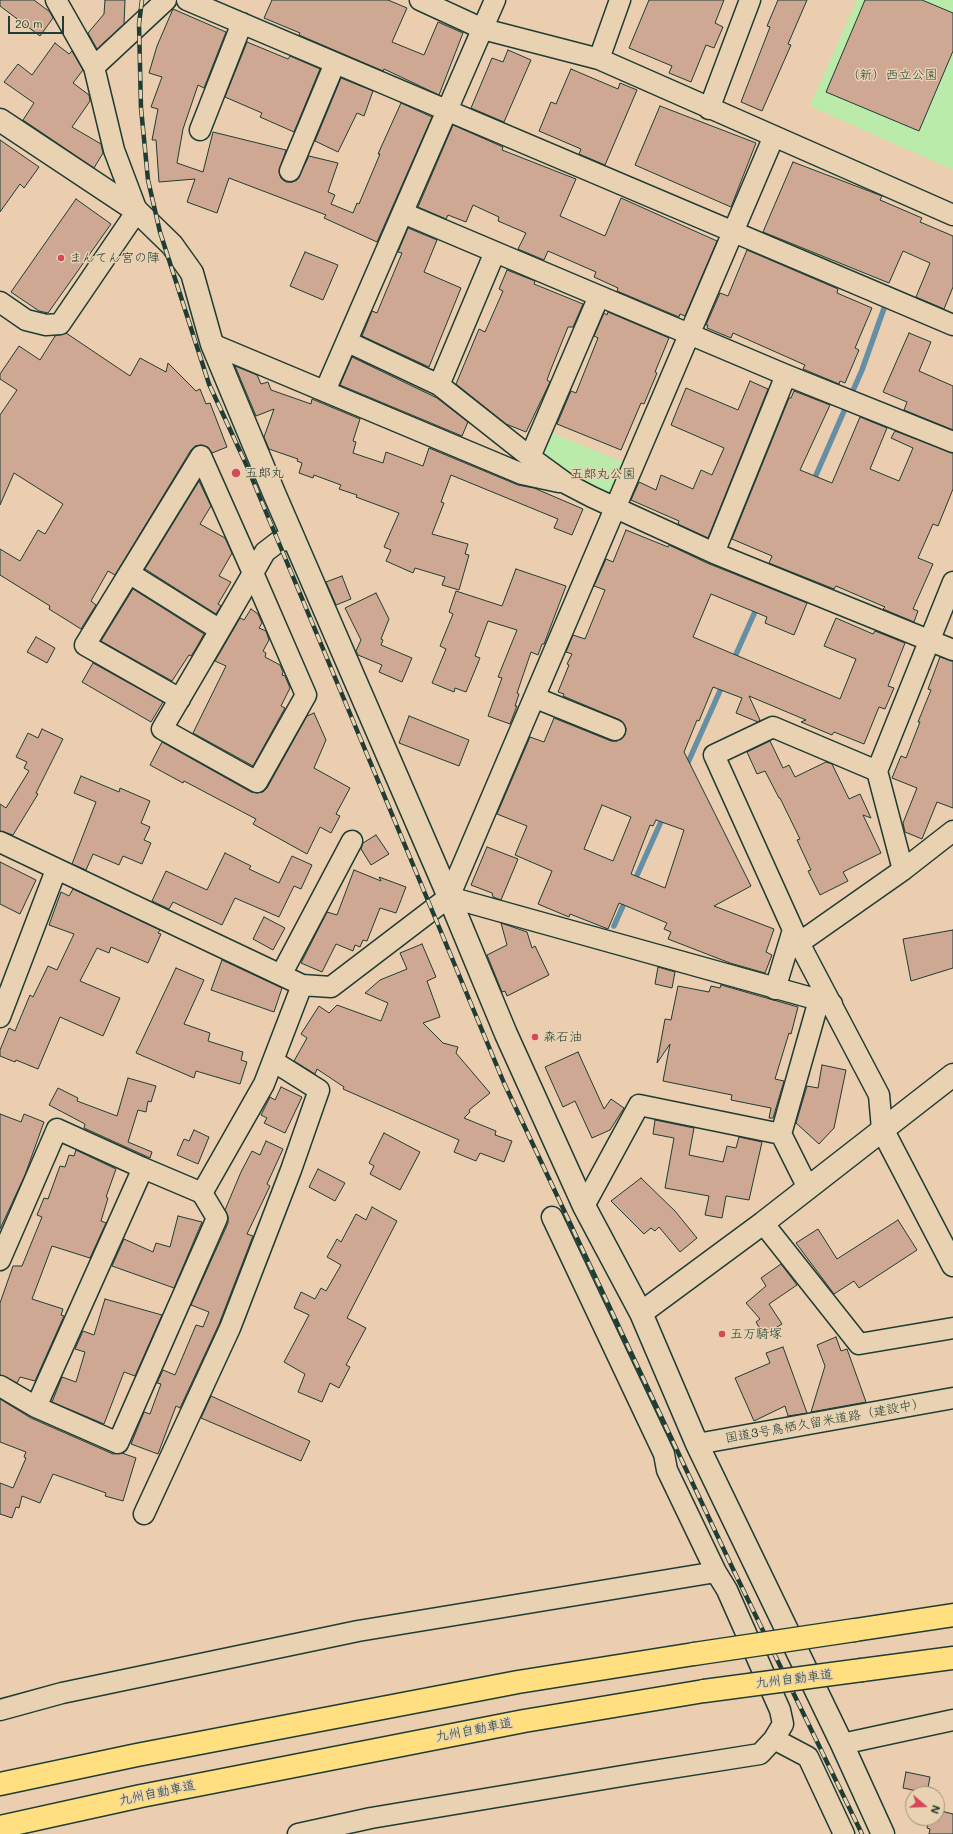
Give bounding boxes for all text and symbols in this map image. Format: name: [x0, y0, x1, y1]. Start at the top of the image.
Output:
scale bar: [10, 8, 66, 34]
text: 20 m: [15, 15, 43, 31]
park label: （新）西立公園: [847, 67, 937, 83]
place label: まんてん宮の陣: [69, 250, 160, 266]
marker: まんてん宮の陣: [56, 253, 66, 263]
place label: 五郎丸: [245, 465, 284, 481]
park label: 五郎丸公園: [571, 466, 635, 482]
marker: 五郎丸: [230, 467, 242, 479]
place label: 森石油: [543, 1029, 582, 1045]
marker: 森石油: [530, 1032, 540, 1042]
place label: 五万騎塚: [730, 1326, 782, 1342]
marker: 五万騎塚: [717, 1329, 727, 1339]
street label: 国道3号鳥栖久留米道路（建設中）: [724, 1396, 926, 1446]
street label: 九州自動車道: [754, 1667, 834, 1691]
street label: 九州自動車道: [434, 1715, 514, 1745]
street label: 九州自動車道: [117, 1777, 197, 1809]
north arrow: [905, 1786, 945, 1826]
text: N: [927, 1803, 944, 1816]

